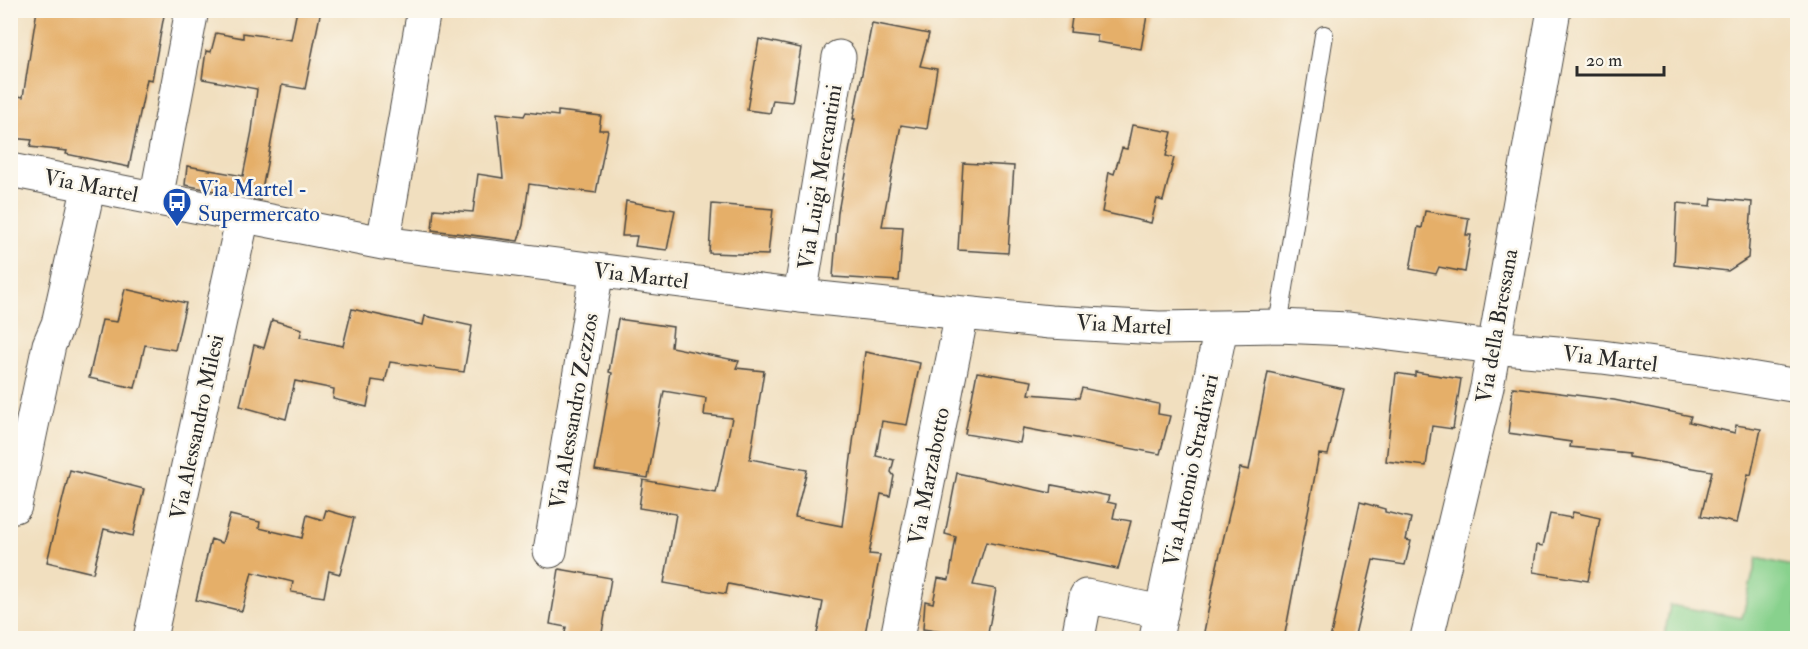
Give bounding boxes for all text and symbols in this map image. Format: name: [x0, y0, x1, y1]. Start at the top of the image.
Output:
scale bar: [1577, 39, 1664, 77]
text: 20 m: [1586, 49, 1622, 72]
street label: Via Luigi Mercantini: [792, 82, 848, 272]
street label: Via Martel: [42, 163, 141, 209]
place label: Via Martel - Supermercato: [198, 175, 320, 229]
bus stop icon: Via Martel - Supermercato: [161, 186, 193, 228]
street label: Via della Bressana: [1470, 246, 1525, 405]
street label: Via Martel: [592, 256, 690, 296]
street label: Via Martel: [1076, 309, 1173, 341]
street label: Via Alessandro Zezzos: [543, 311, 605, 511]
street label: Via Alessandro Milesi: [164, 332, 230, 522]
street label: Via Martel: [1561, 339, 1659, 379]
street label: Via Antonio Stradivari: [1157, 371, 1225, 569]
street label: Via Marzabotto: [902, 405, 956, 547]

